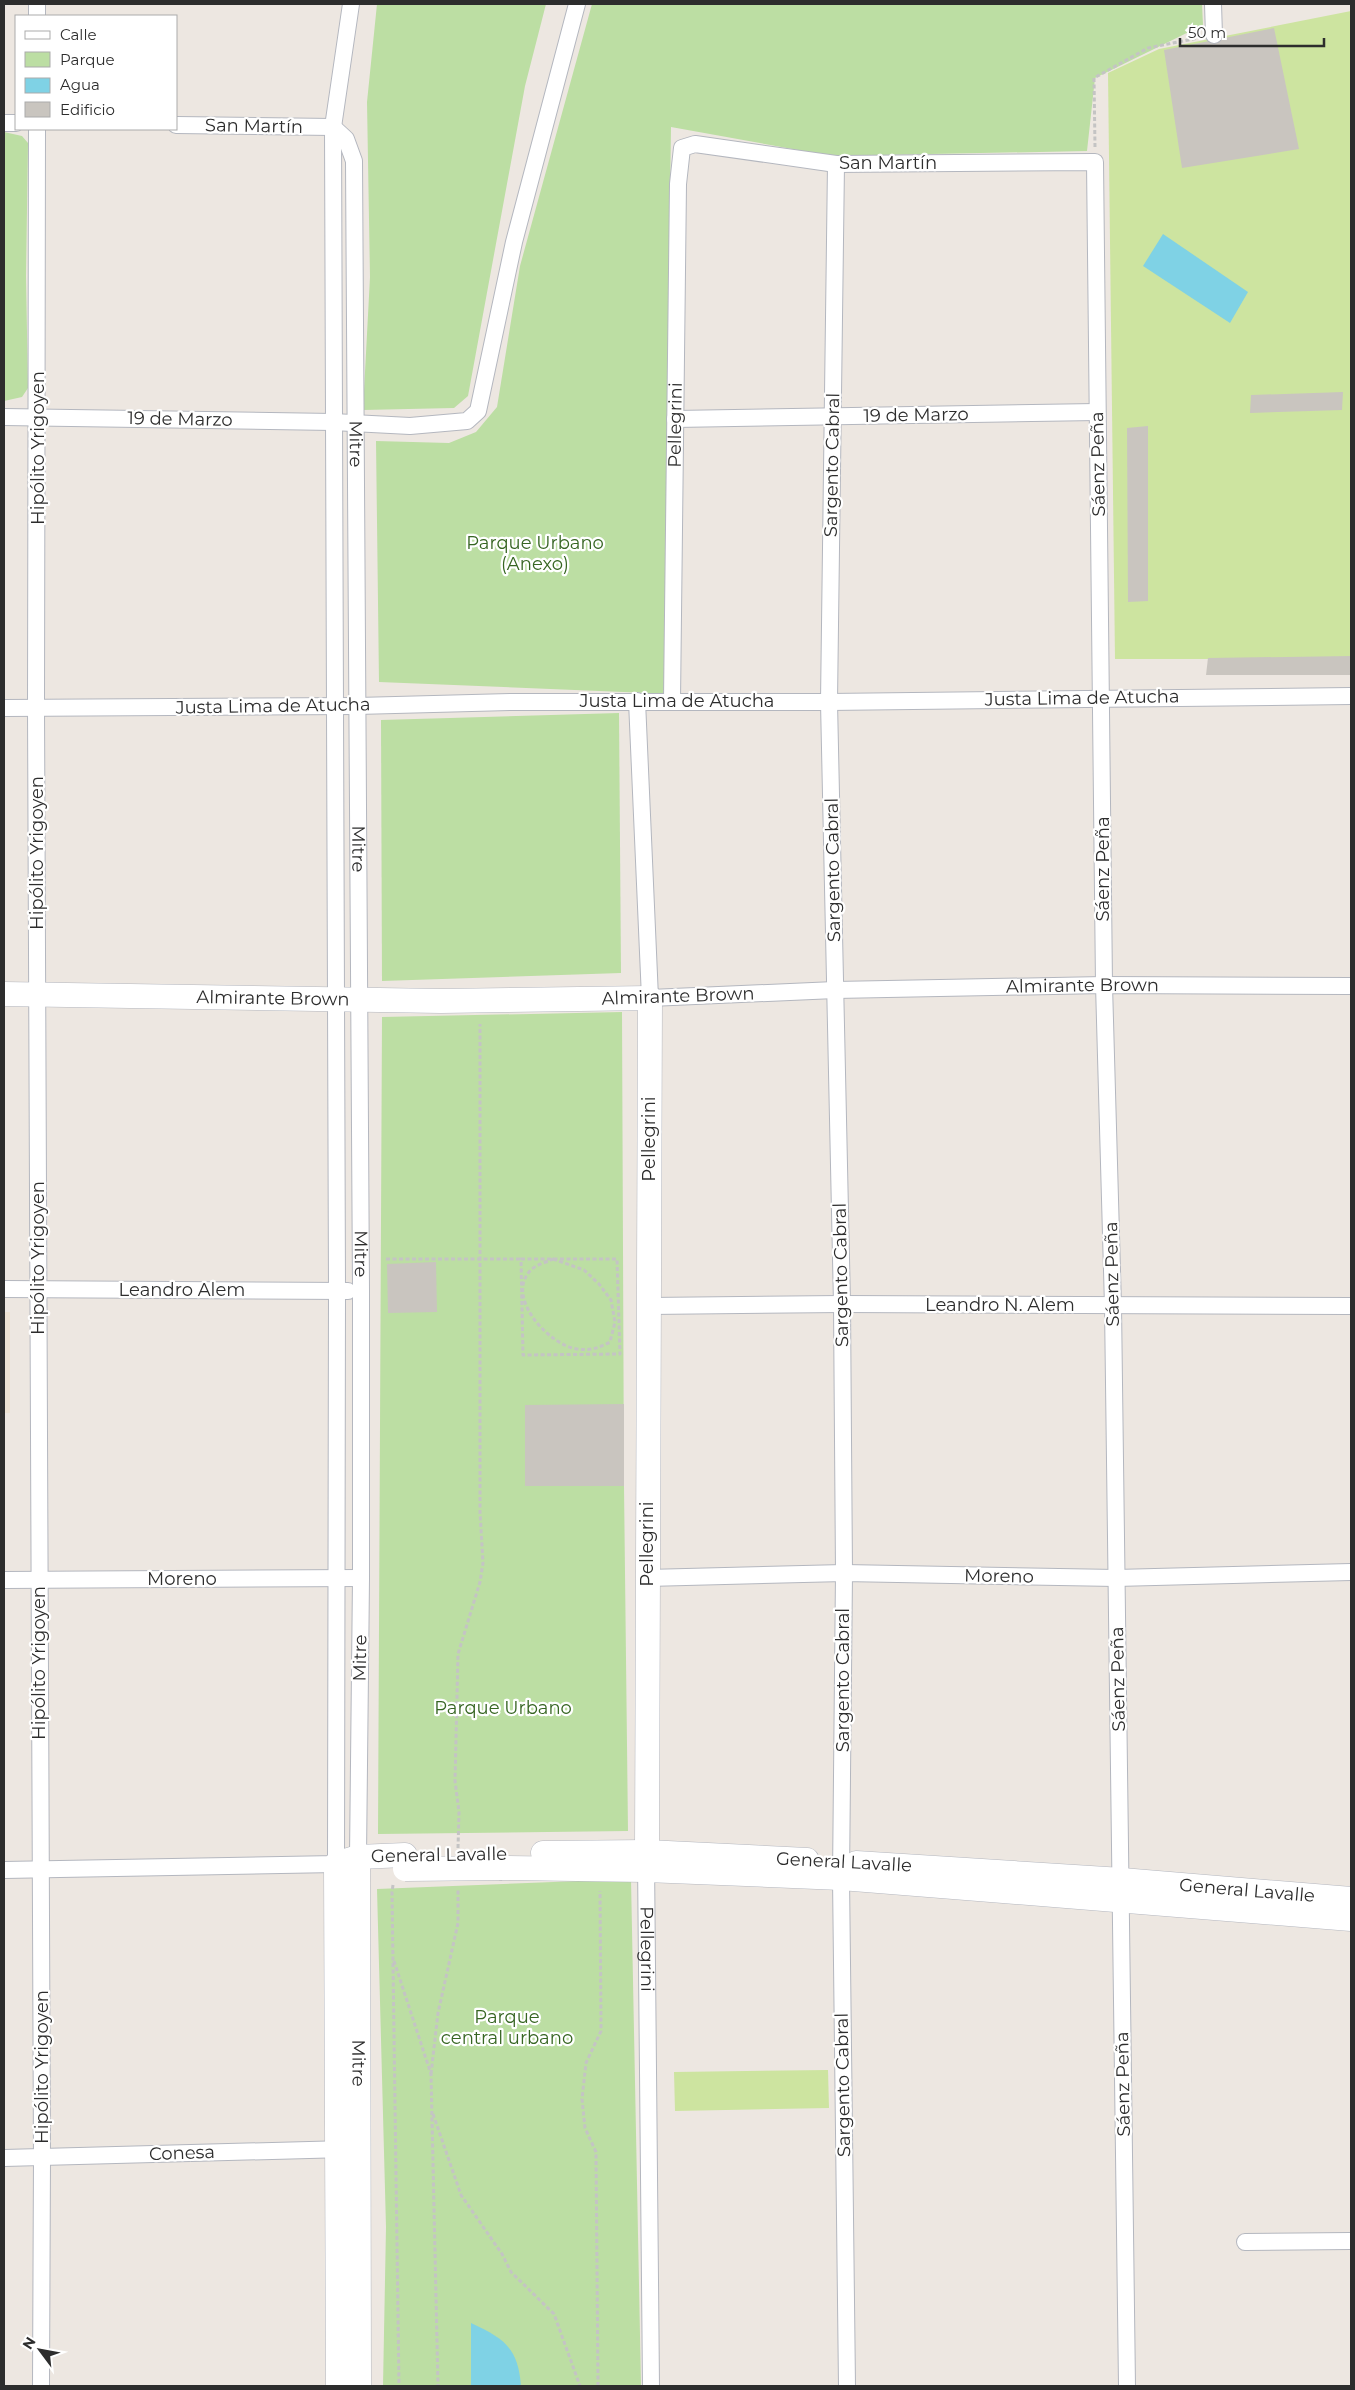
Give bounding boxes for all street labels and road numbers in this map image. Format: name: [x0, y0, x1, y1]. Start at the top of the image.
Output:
street label: San Martín: [205, 114, 303, 138]
street label: San Martín: [839, 152, 937, 174]
street label: Hipólito Yrigoyen: [27, 371, 49, 525]
street label: Pellegrini: [664, 382, 687, 468]
street label: Sargento Cabral: [820, 393, 844, 537]
street label: 19 de Marzo: [863, 403, 969, 427]
street label: 19 de Marzo: [127, 407, 233, 431]
street label: Sáenz Peña: [1086, 411, 1110, 517]
street label: Mitre: [345, 420, 367, 468]
street label: Justa Lima de Atucha: [983, 685, 1180, 711]
street label: Justa Lima de Atucha: [579, 690, 774, 712]
street label: Justa Lima de Atucha: [174, 693, 371, 719]
street label: Hipólito Yrigoyen: [26, 776, 48, 930]
street label: Sargento Cabral: [821, 798, 845, 942]
street label: Sáenz Peña: [1092, 817, 1114, 922]
street label: Mitre: [347, 825, 369, 873]
street label: Almirante Brown: [1006, 974, 1159, 998]
street label: Almirante Brown: [601, 982, 755, 1010]
street label: Almirante Brown: [196, 986, 350, 1011]
street label: Pellegrini: [638, 1096, 660, 1182]
street label: Hipólito Yrigoyen: [27, 1181, 49, 1335]
street label: Sargento Cabral: [829, 1203, 853, 1347]
street label: Sáenz Peña: [1100, 1221, 1124, 1327]
street label: Mitre: [350, 1230, 372, 1278]
street label: Leandro Alem: [119, 1279, 245, 1301]
street label: Leandro N. Alem: [925, 1294, 1075, 1316]
street label: Pellegrini: [636, 1501, 658, 1587]
street label: Moreno: [964, 1564, 1034, 1588]
street label: Moreno: [147, 1568, 217, 1590]
street label: Hipólito Yrigoyen: [28, 1586, 50, 1740]
street label: Sargento Cabral: [832, 1608, 854, 1752]
street label: Sáenz Peña: [1106, 1626, 1130, 1732]
street label: Mitre: [349, 1634, 371, 1682]
street label: General Lavalle: [371, 1843, 507, 1867]
street label: General Lavalle: [775, 1847, 913, 1877]
street label: General Lavalle: [1178, 1874, 1316, 1907]
street label: Pellegrini: [635, 1906, 658, 1992]
street label: Hipólito Yrigoyen: [31, 1990, 53, 2144]
street label: Sargento Cabral: [831, 2013, 855, 2157]
street label: Sáenz Peña: [1111, 2031, 1135, 2137]
street label: Mitre: [347, 2039, 369, 2087]
street label: Conesa: [149, 2141, 215, 2165]

